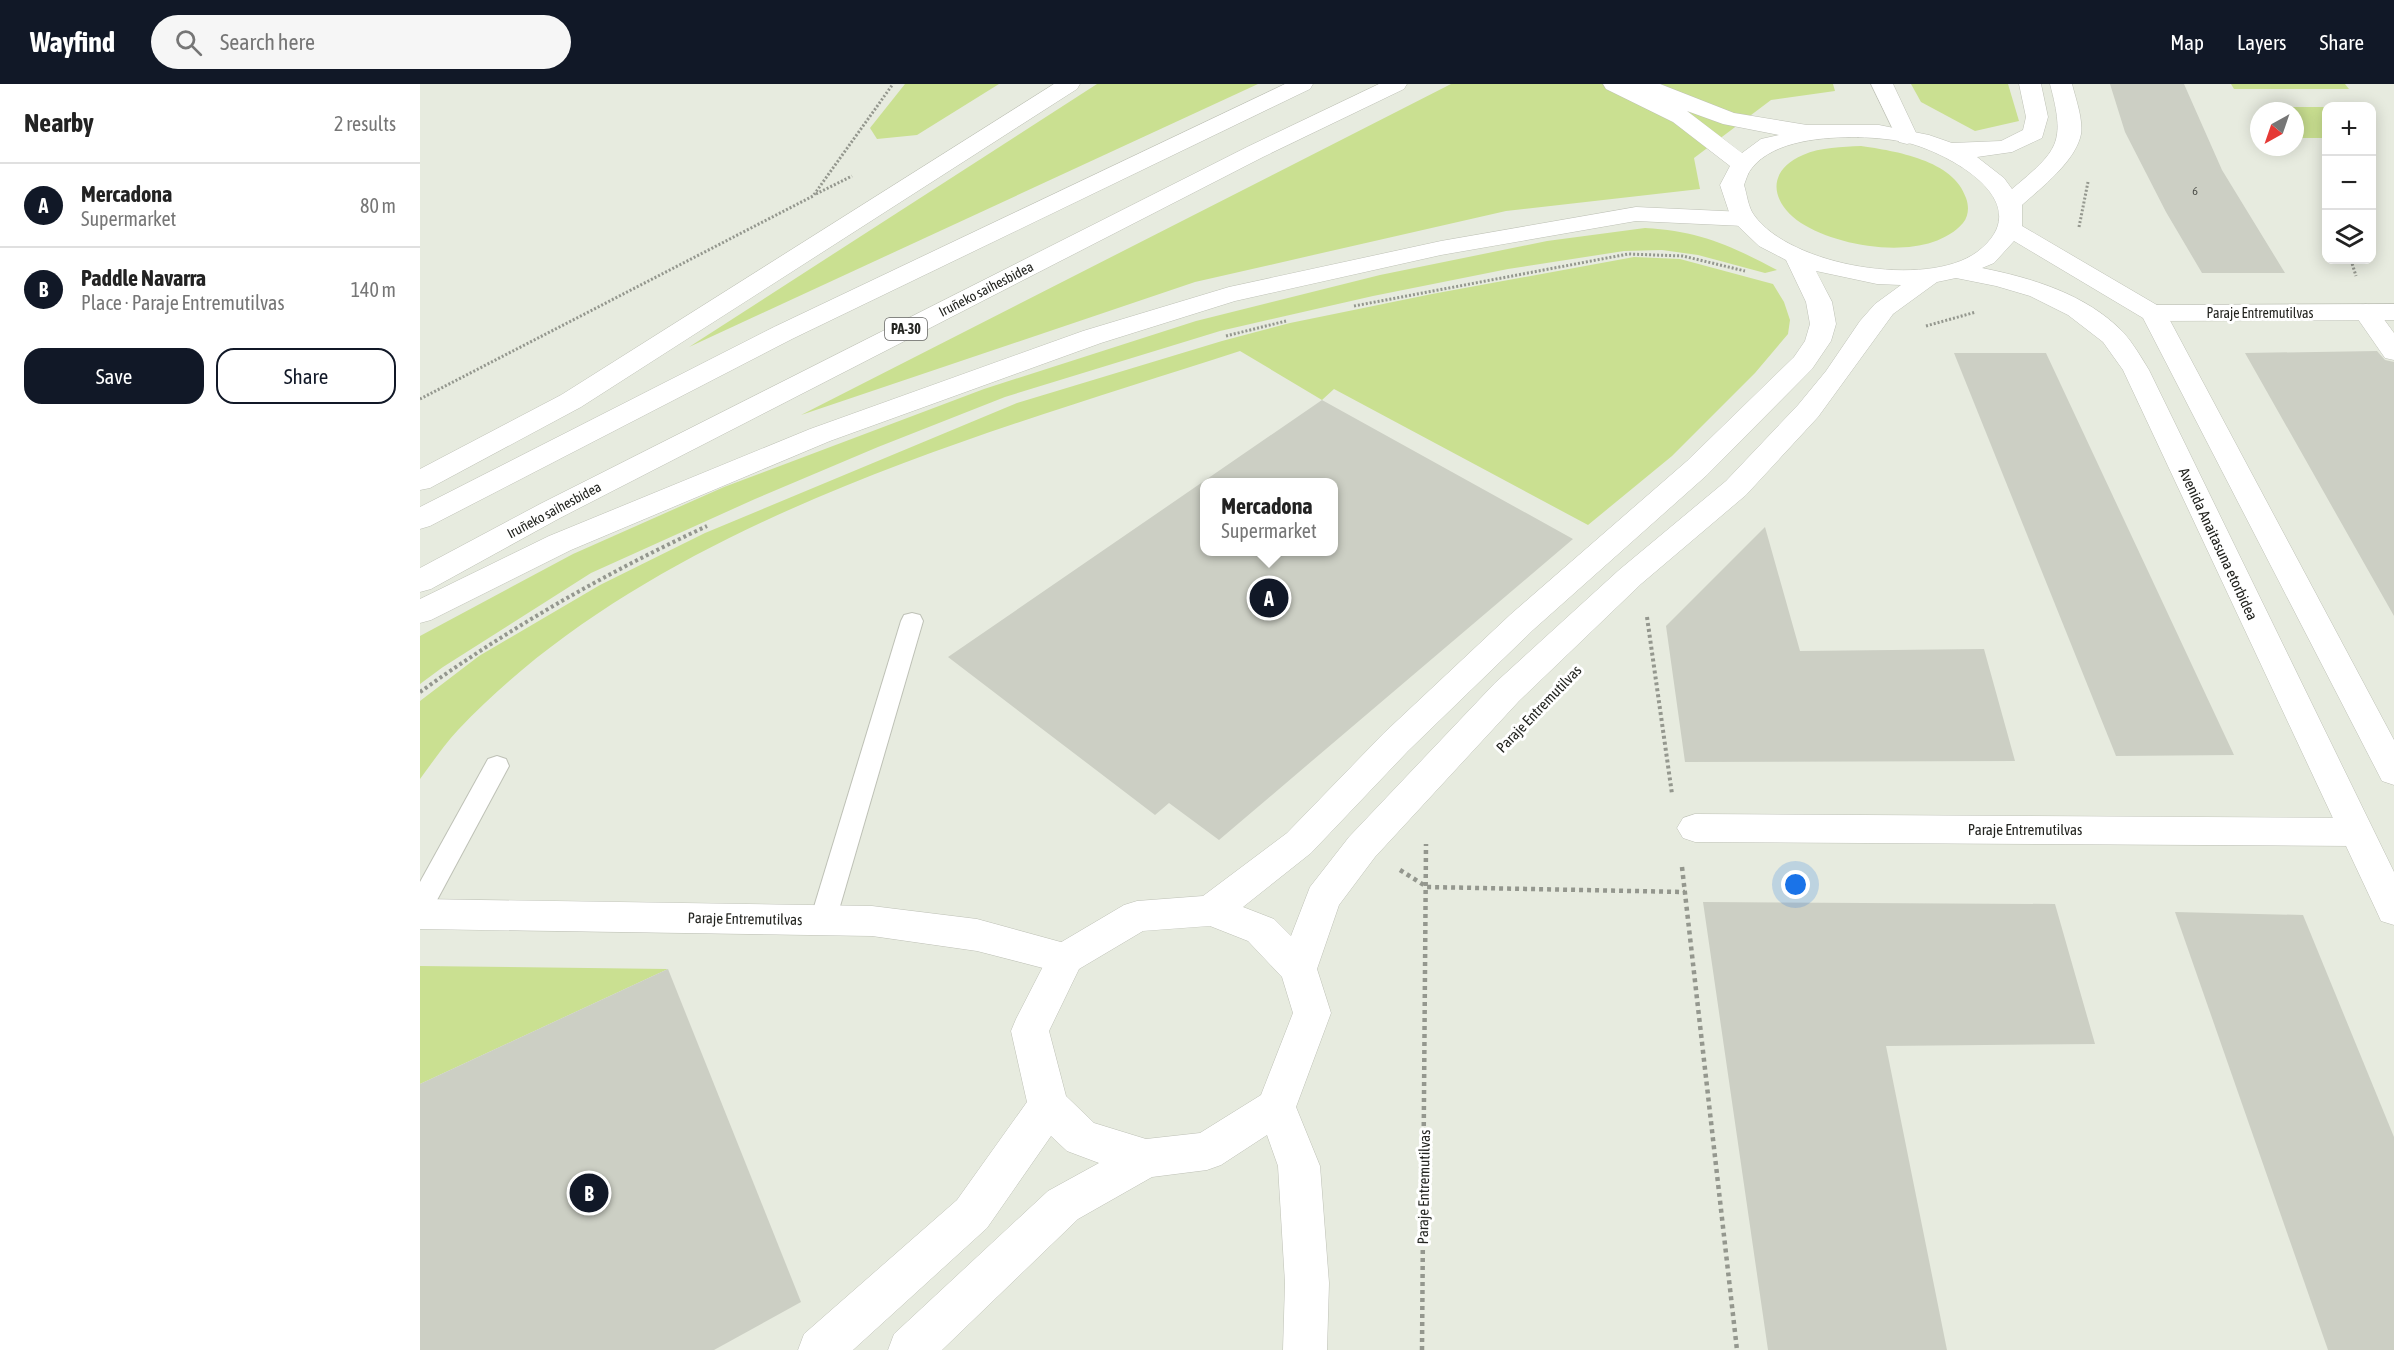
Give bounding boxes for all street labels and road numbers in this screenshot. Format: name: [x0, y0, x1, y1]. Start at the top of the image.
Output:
street label: Iruñeko saihesbidea: [936, 258, 1036, 320]
street label: Paraje Entremutilvas: [2207, 305, 2314, 321]
road number: PA-30: [885, 318, 927, 340]
street label: Avenida Anaitasuna etorbidea: [2176, 465, 2261, 623]
street label: Iruñeko saihesbidea: [504, 478, 604, 542]
street label: Paraje Entremutilvas: [1493, 662, 1585, 756]
street label: Paraje Entremutilvas: [1968, 821, 2082, 838]
street label: Paraje Entremutilvas: [688, 909, 802, 928]
street label: Paraje Entremutilvas: [1414, 1130, 1433, 1244]

